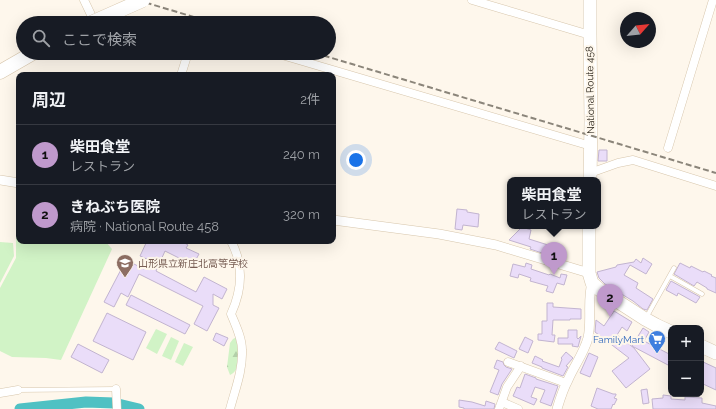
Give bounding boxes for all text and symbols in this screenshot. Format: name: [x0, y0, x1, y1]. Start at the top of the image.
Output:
north arrow: [620, 12, 656, 48]
search box: [16, 16, 336, 60]
icon: search: [30, 27, 52, 49]
text: ここで検索: [62, 31, 137, 49]
street label: National Route 458: [584, 46, 596, 134]
text: 周辺: [32, 90, 66, 110]
text: 2件: [300, 92, 320, 107]
text: 柴田食堂: [70, 138, 130, 156]
text: 1: [42, 147, 48, 162]
text: 240 m: [283, 147, 320, 162]
your location: [346, 150, 366, 170]
text: レストラン: [70, 159, 135, 174]
popup: [507, 177, 601, 229]
text: 柴田食堂: [521, 186, 582, 204]
text: きねぶち医院: [70, 198, 160, 216]
text: 2: [41, 207, 49, 222]
text: 320 m: [283, 207, 320, 222]
text: レストラン: [521, 207, 587, 222]
text: 病院 · National Route 458: [70, 219, 219, 234]
pin: 1: [541, 242, 567, 275]
school or university icon: 山形県立新庄北高等学校: [115, 253, 135, 278]
place label: 山形県立新庄北高等学校: [138, 258, 248, 269]
pin: 2: [597, 284, 623, 317]
map controls: [668, 325, 704, 397]
button: +: [668, 325, 704, 361]
supermarket icon: FamilyMart: [647, 329, 667, 354]
place label: FamilyMart: [593, 334, 645, 345]
button: −: [668, 361, 704, 397]

